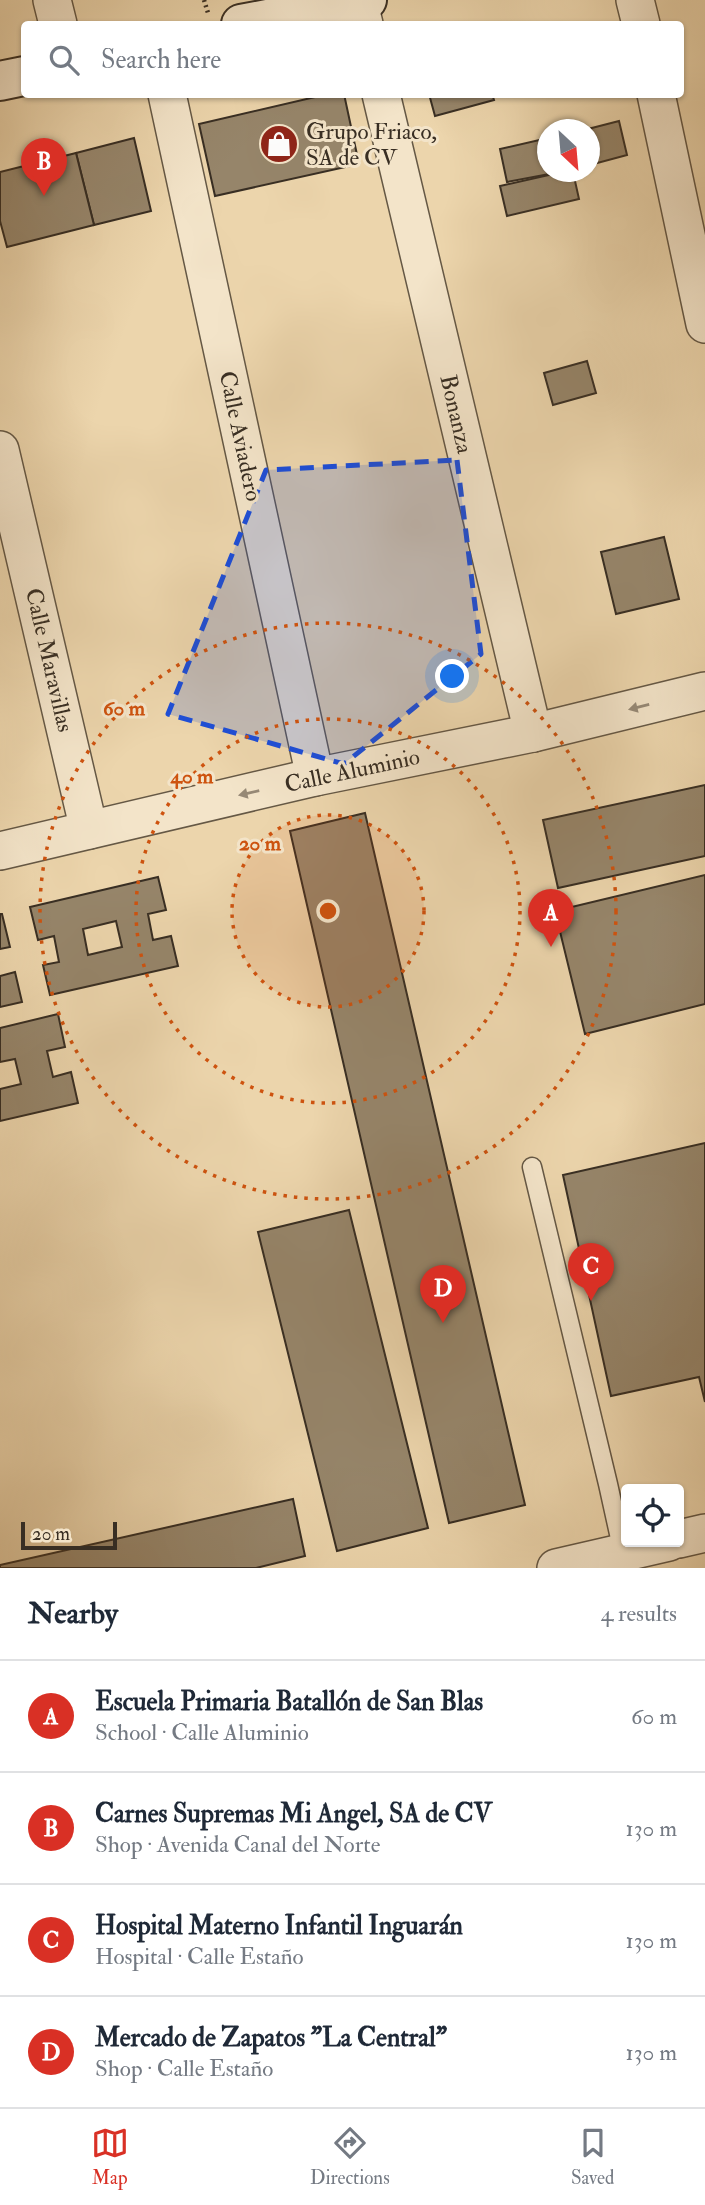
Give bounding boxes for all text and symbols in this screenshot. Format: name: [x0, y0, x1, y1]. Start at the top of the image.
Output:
search box: [21, 21, 684, 98]
icon: search: [45, 41, 83, 79]
text: Search here: [101, 44, 221, 76]
place label: Grupo Friaco, SA de CV: [306, 117, 437, 172]
north arrow: [537, 119, 600, 182]
shop icon: Grupo Friaco, SA de CV: [258, 123, 300, 165]
pin: B: [21, 138, 67, 196]
street label: Calle Aviadero: [213, 368, 268, 504]
street label: Bonanza: [433, 372, 480, 457]
street label: Calle Maravillas: [19, 585, 80, 735]
your location: [435, 659, 469, 693]
text: 60 m: [103, 695, 146, 722]
one-way arrow: [628, 702, 650, 713]
street label: Calle Aluminio: [282, 742, 422, 799]
text: 40 m: [170, 763, 214, 790]
one-way arrow: [238, 787, 260, 798]
text: 20 m: [239, 830, 282, 857]
pin: A: [528, 889, 574, 947]
centre of rings: [316, 899, 340, 923]
pin: C: [568, 1243, 614, 1301]
pin: D: [420, 1265, 466, 1323]
map controls: [621, 1484, 684, 1547]
button: locate: [621, 1484, 684, 1547]
scale bar: [21, 1519, 117, 1551]
text: 20 m: [32, 1522, 70, 1546]
text: Nearby: [28, 1595, 118, 1632]
text: 4 results: [601, 1599, 677, 1628]
text: Escuela Primaria Batallón de San Blas: [95, 1686, 483, 1718]
text: A: [44, 1702, 58, 1731]
text: 60 m: [631, 1702, 677, 1731]
text: School · Calle Aluminio: [95, 1718, 309, 1747]
text: Carnes Supremas Mi Angel, SA de CV: [95, 1798, 492, 1830]
text: B: [43, 1814, 59, 1843]
text: 130 m: [625, 1814, 677, 1843]
text: Shop · Avenida Canal del Norte: [95, 1830, 380, 1859]
text: Hospital Materno Infantil Inguarán: [95, 1910, 463, 1942]
text: C: [43, 1926, 59, 1955]
text: 130 m: [625, 1926, 677, 1955]
text: Hospital · Calle Estaño: [95, 1942, 304, 1971]
text: Mercado de Zapatos "La Central": [95, 2022, 447, 2054]
text: D: [42, 2038, 60, 2067]
text: 130 m: [625, 2038, 677, 2067]
text: Shop · Calle Estaño: [95, 2054, 273, 2083]
tab: Map: [91, 2124, 129, 2190]
tab: Directions: [310, 2124, 390, 2190]
tab: Saved: [571, 2124, 614, 2190]

